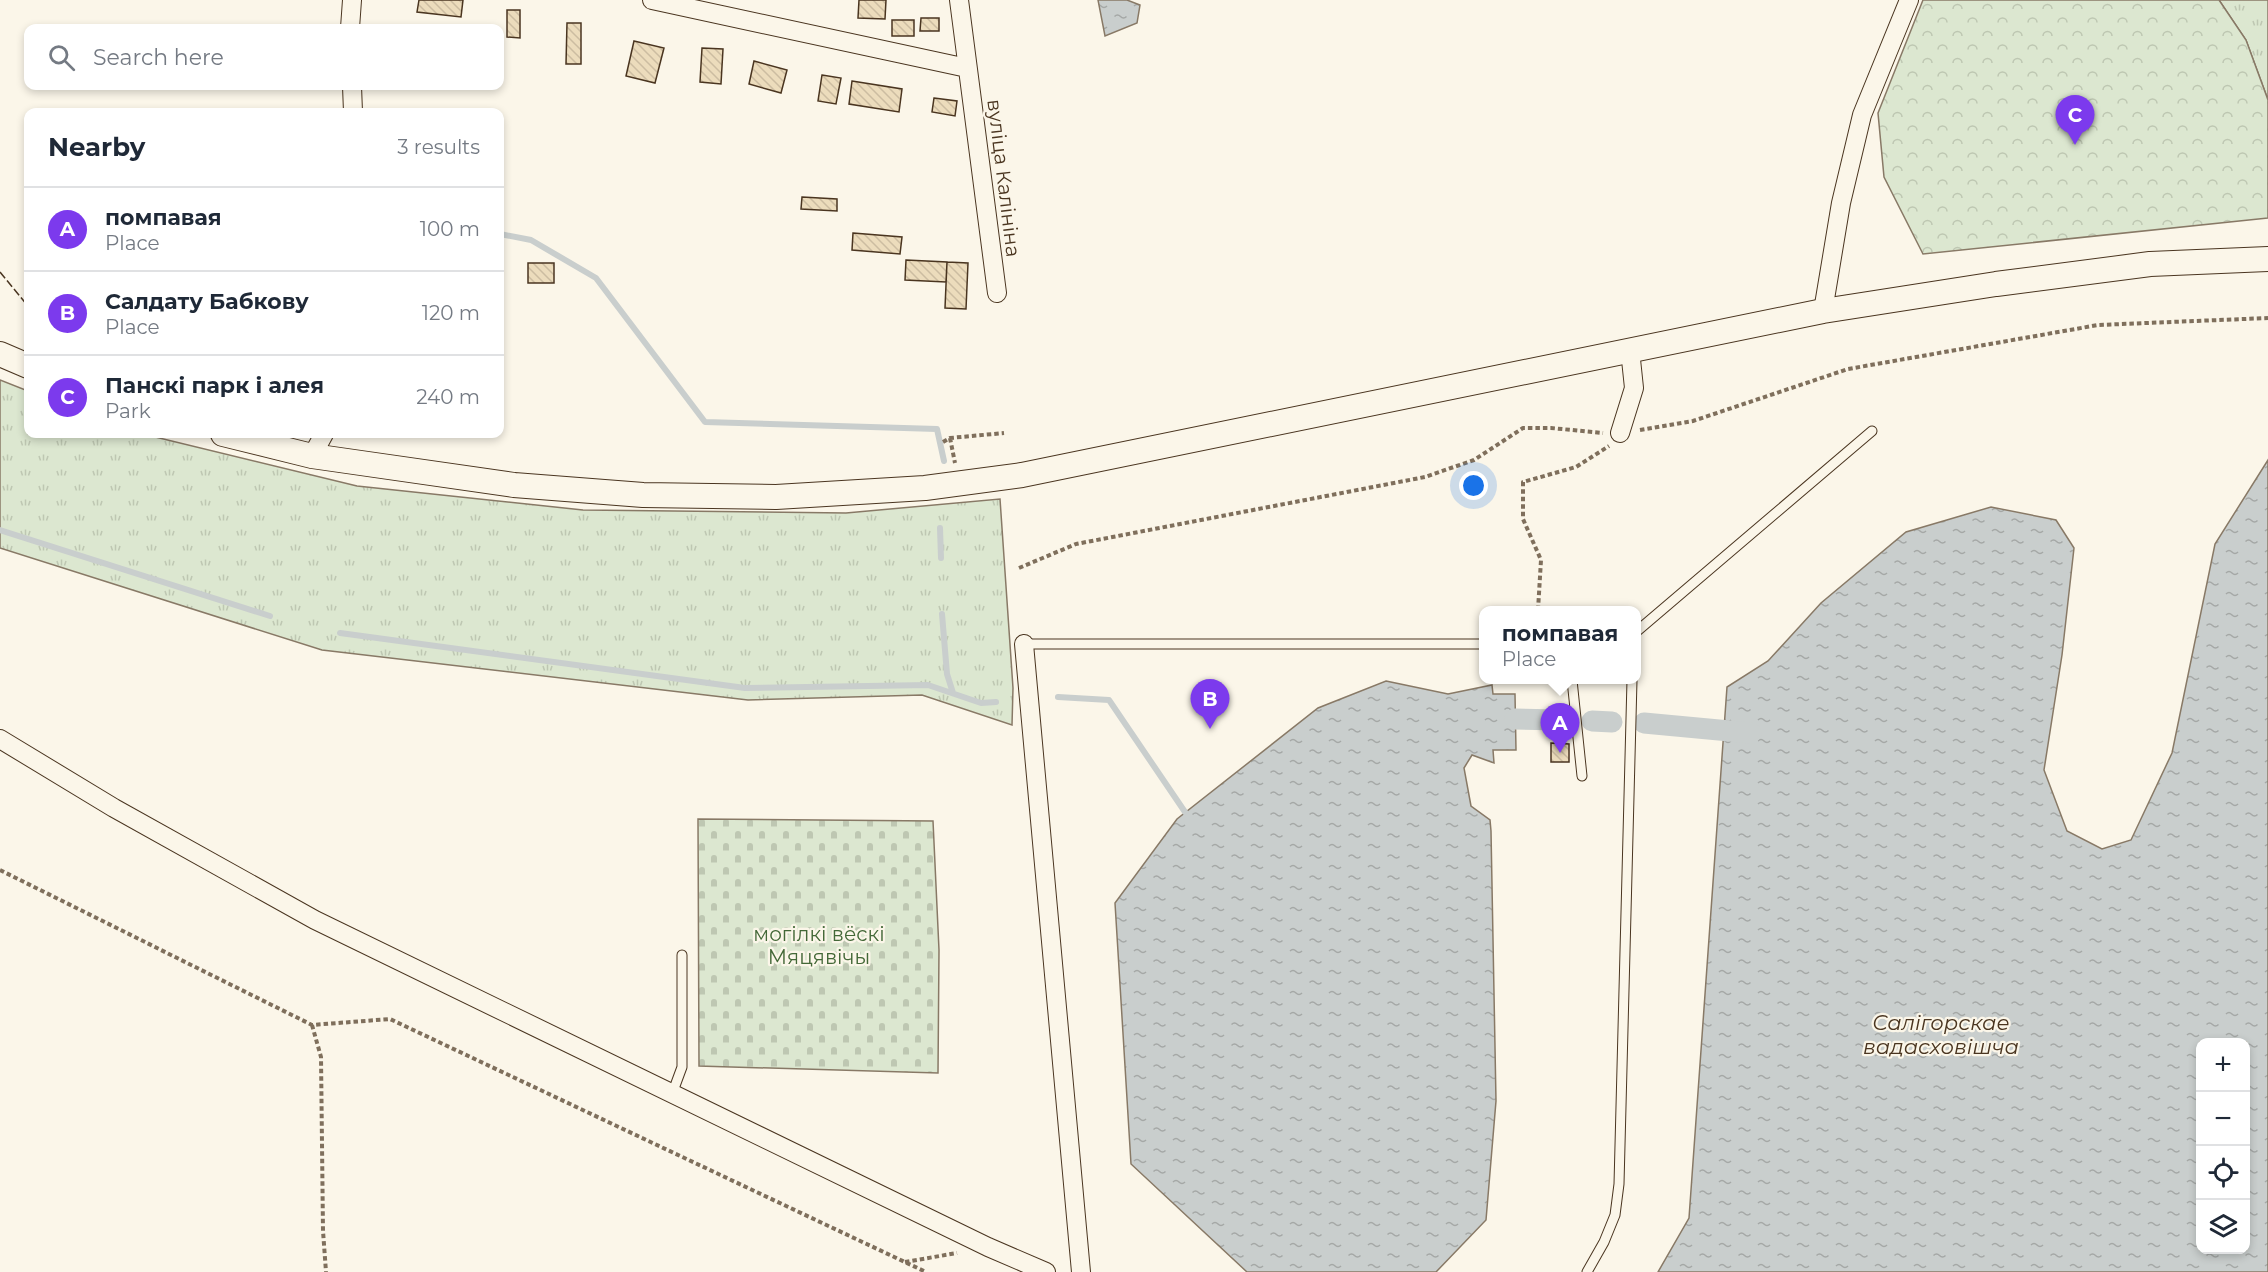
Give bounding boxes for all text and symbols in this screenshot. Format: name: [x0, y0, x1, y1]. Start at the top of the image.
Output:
search box: [24, 24, 504, 90]
icon: search: [45, 41, 78, 74]
text: Search here: [93, 44, 224, 71]
pin: C: [2056, 96, 2094, 145]
street label: вуліца Калініна: [982, 98, 1026, 258]
text: Nearby: [48, 131, 145, 163]
text: 3 results: [397, 135, 480, 159]
text: помпавая: [105, 204, 222, 231]
text: A: [60, 217, 75, 241]
text: 100 m: [420, 217, 480, 241]
text: Place: [105, 231, 160, 255]
text: Салдату Бабкову: [105, 288, 309, 315]
text: B: [60, 301, 75, 325]
text: 120 m: [422, 301, 480, 325]
text: Place: [105, 315, 160, 339]
text: Панскі парк і алея: [105, 372, 324, 399]
text: C: [60, 385, 75, 409]
text: 240 m: [416, 385, 480, 409]
text: Park: [105, 399, 151, 423]
your location: [1459, 471, 1488, 500]
popup: [1479, 606, 1641, 684]
text: помпавая: [1502, 620, 1618, 647]
text: Place: [1502, 647, 1556, 671]
pin: B: [1190, 680, 1230, 729]
pin: A: [1540, 704, 1580, 753]
park label: могілкі вёскі Мяцявічы: [753, 922, 885, 969]
water label: Салігорскае вадасховішча: [1863, 1010, 2019, 1059]
map controls: [2196, 1038, 2250, 1254]
button: +: [2196, 1038, 2250, 1092]
button: −: [2196, 1092, 2250, 1146]
button: locate: [2196, 1146, 2250, 1200]
button: layers: [2196, 1200, 2250, 1254]

